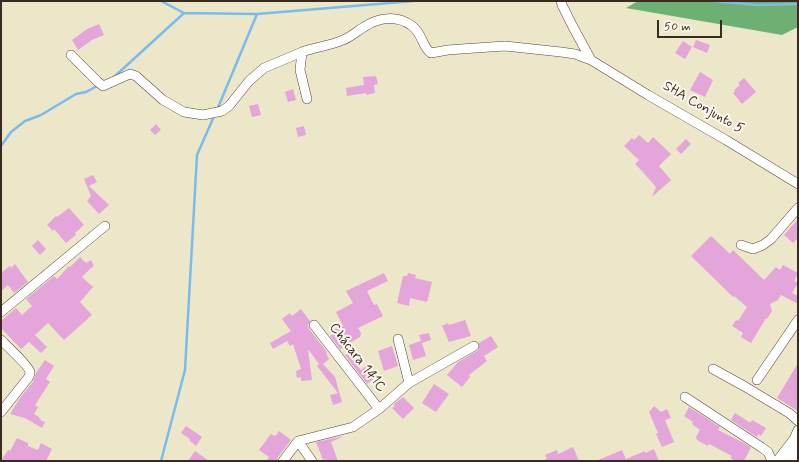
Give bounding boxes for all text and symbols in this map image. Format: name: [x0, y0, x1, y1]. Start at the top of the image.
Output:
scale bar: [659, 12, 724, 38]
text: 50 m: [664, 19, 691, 35]
street label: SHA Conjunto 5: [660, 78, 746, 138]
street label: Chácara 141C: [325, 320, 389, 396]

